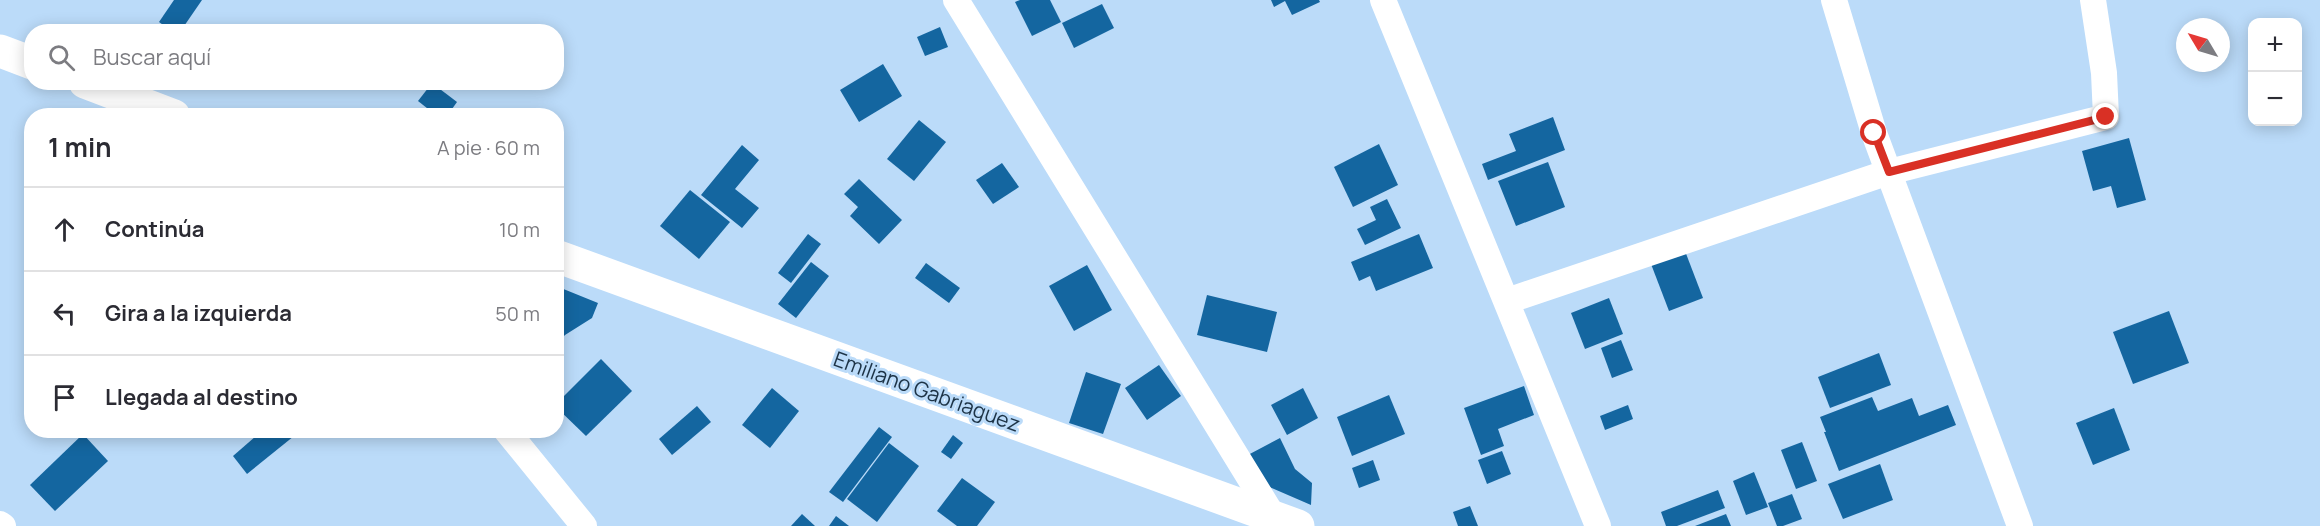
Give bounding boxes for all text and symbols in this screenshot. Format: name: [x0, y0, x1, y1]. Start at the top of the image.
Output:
north arrow: [2176, 18, 2230, 72]
map controls: [2248, 18, 2302, 126]
button: +: [2248, 18, 2302, 72]
search box: [24, 24, 564, 90]
icon: search: [45, 41, 78, 74]
text: Buscar aquí: [93, 42, 211, 72]
button: −: [2248, 72, 2302, 126]
route end: [2092, 103, 2118, 129]
route start: [1860, 119, 1886, 145]
text: 1 min: [48, 129, 112, 165]
text: A pie · 60 m: [437, 134, 540, 161]
icon: ahead: [48, 213, 81, 246]
text: Continúa: [105, 214, 205, 244]
text: 10 m: [499, 216, 540, 243]
icon: left: [48, 297, 81, 330]
text: Gira a la izquierda: [105, 298, 292, 328]
text: 50 m: [495, 300, 540, 327]
street label: Emiliano Gabriaguez: [830, 344, 1024, 438]
icon: arrive: [48, 381, 81, 414]
text: Llegada al destino: [105, 382, 298, 412]

